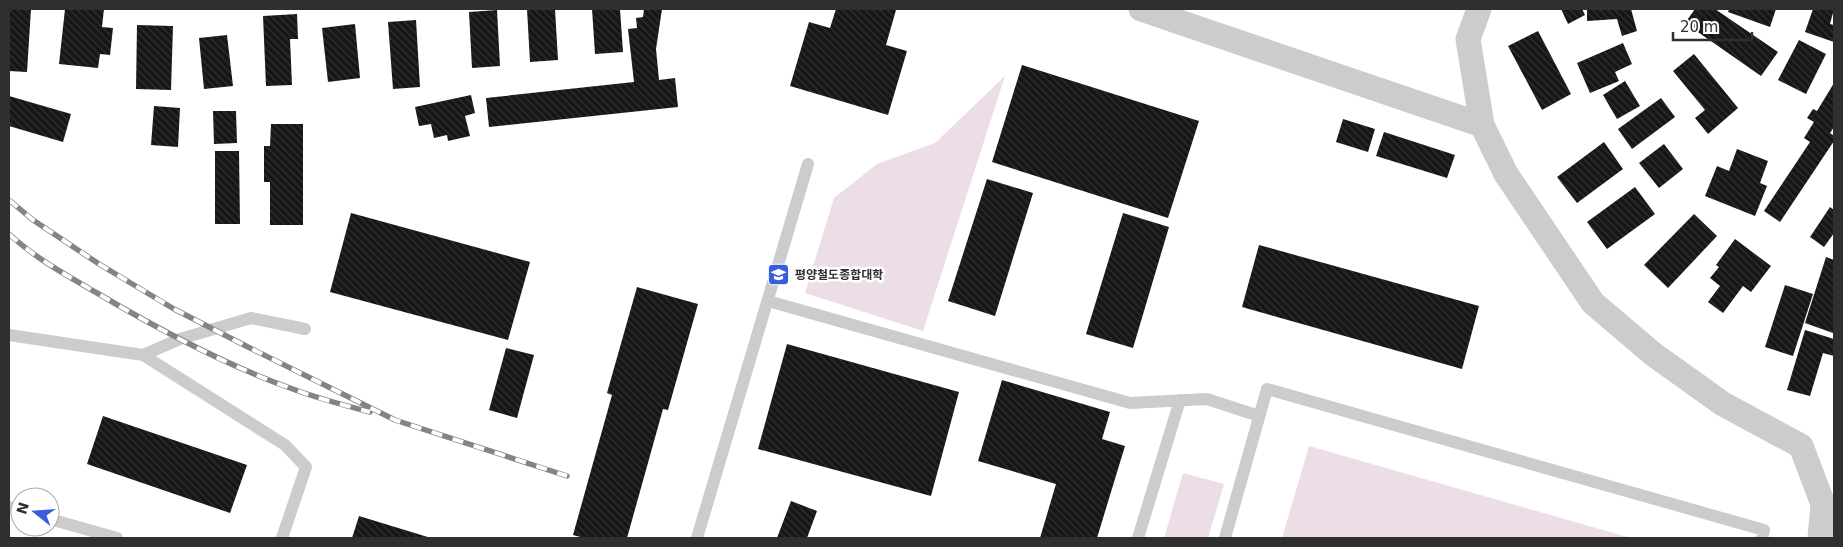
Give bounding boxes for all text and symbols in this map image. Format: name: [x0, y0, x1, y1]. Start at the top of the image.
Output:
scale bar: [1673, 10, 1752, 42]
text: 20 m: [1680, 18, 1718, 36]
school or university icon: 평양철도종합대학: [767, 263, 791, 287]
place label: 평양철도종합대학: [795, 268, 883, 282]
north arrow: [10, 487, 60, 537]
text: N: [13, 500, 32, 516]

